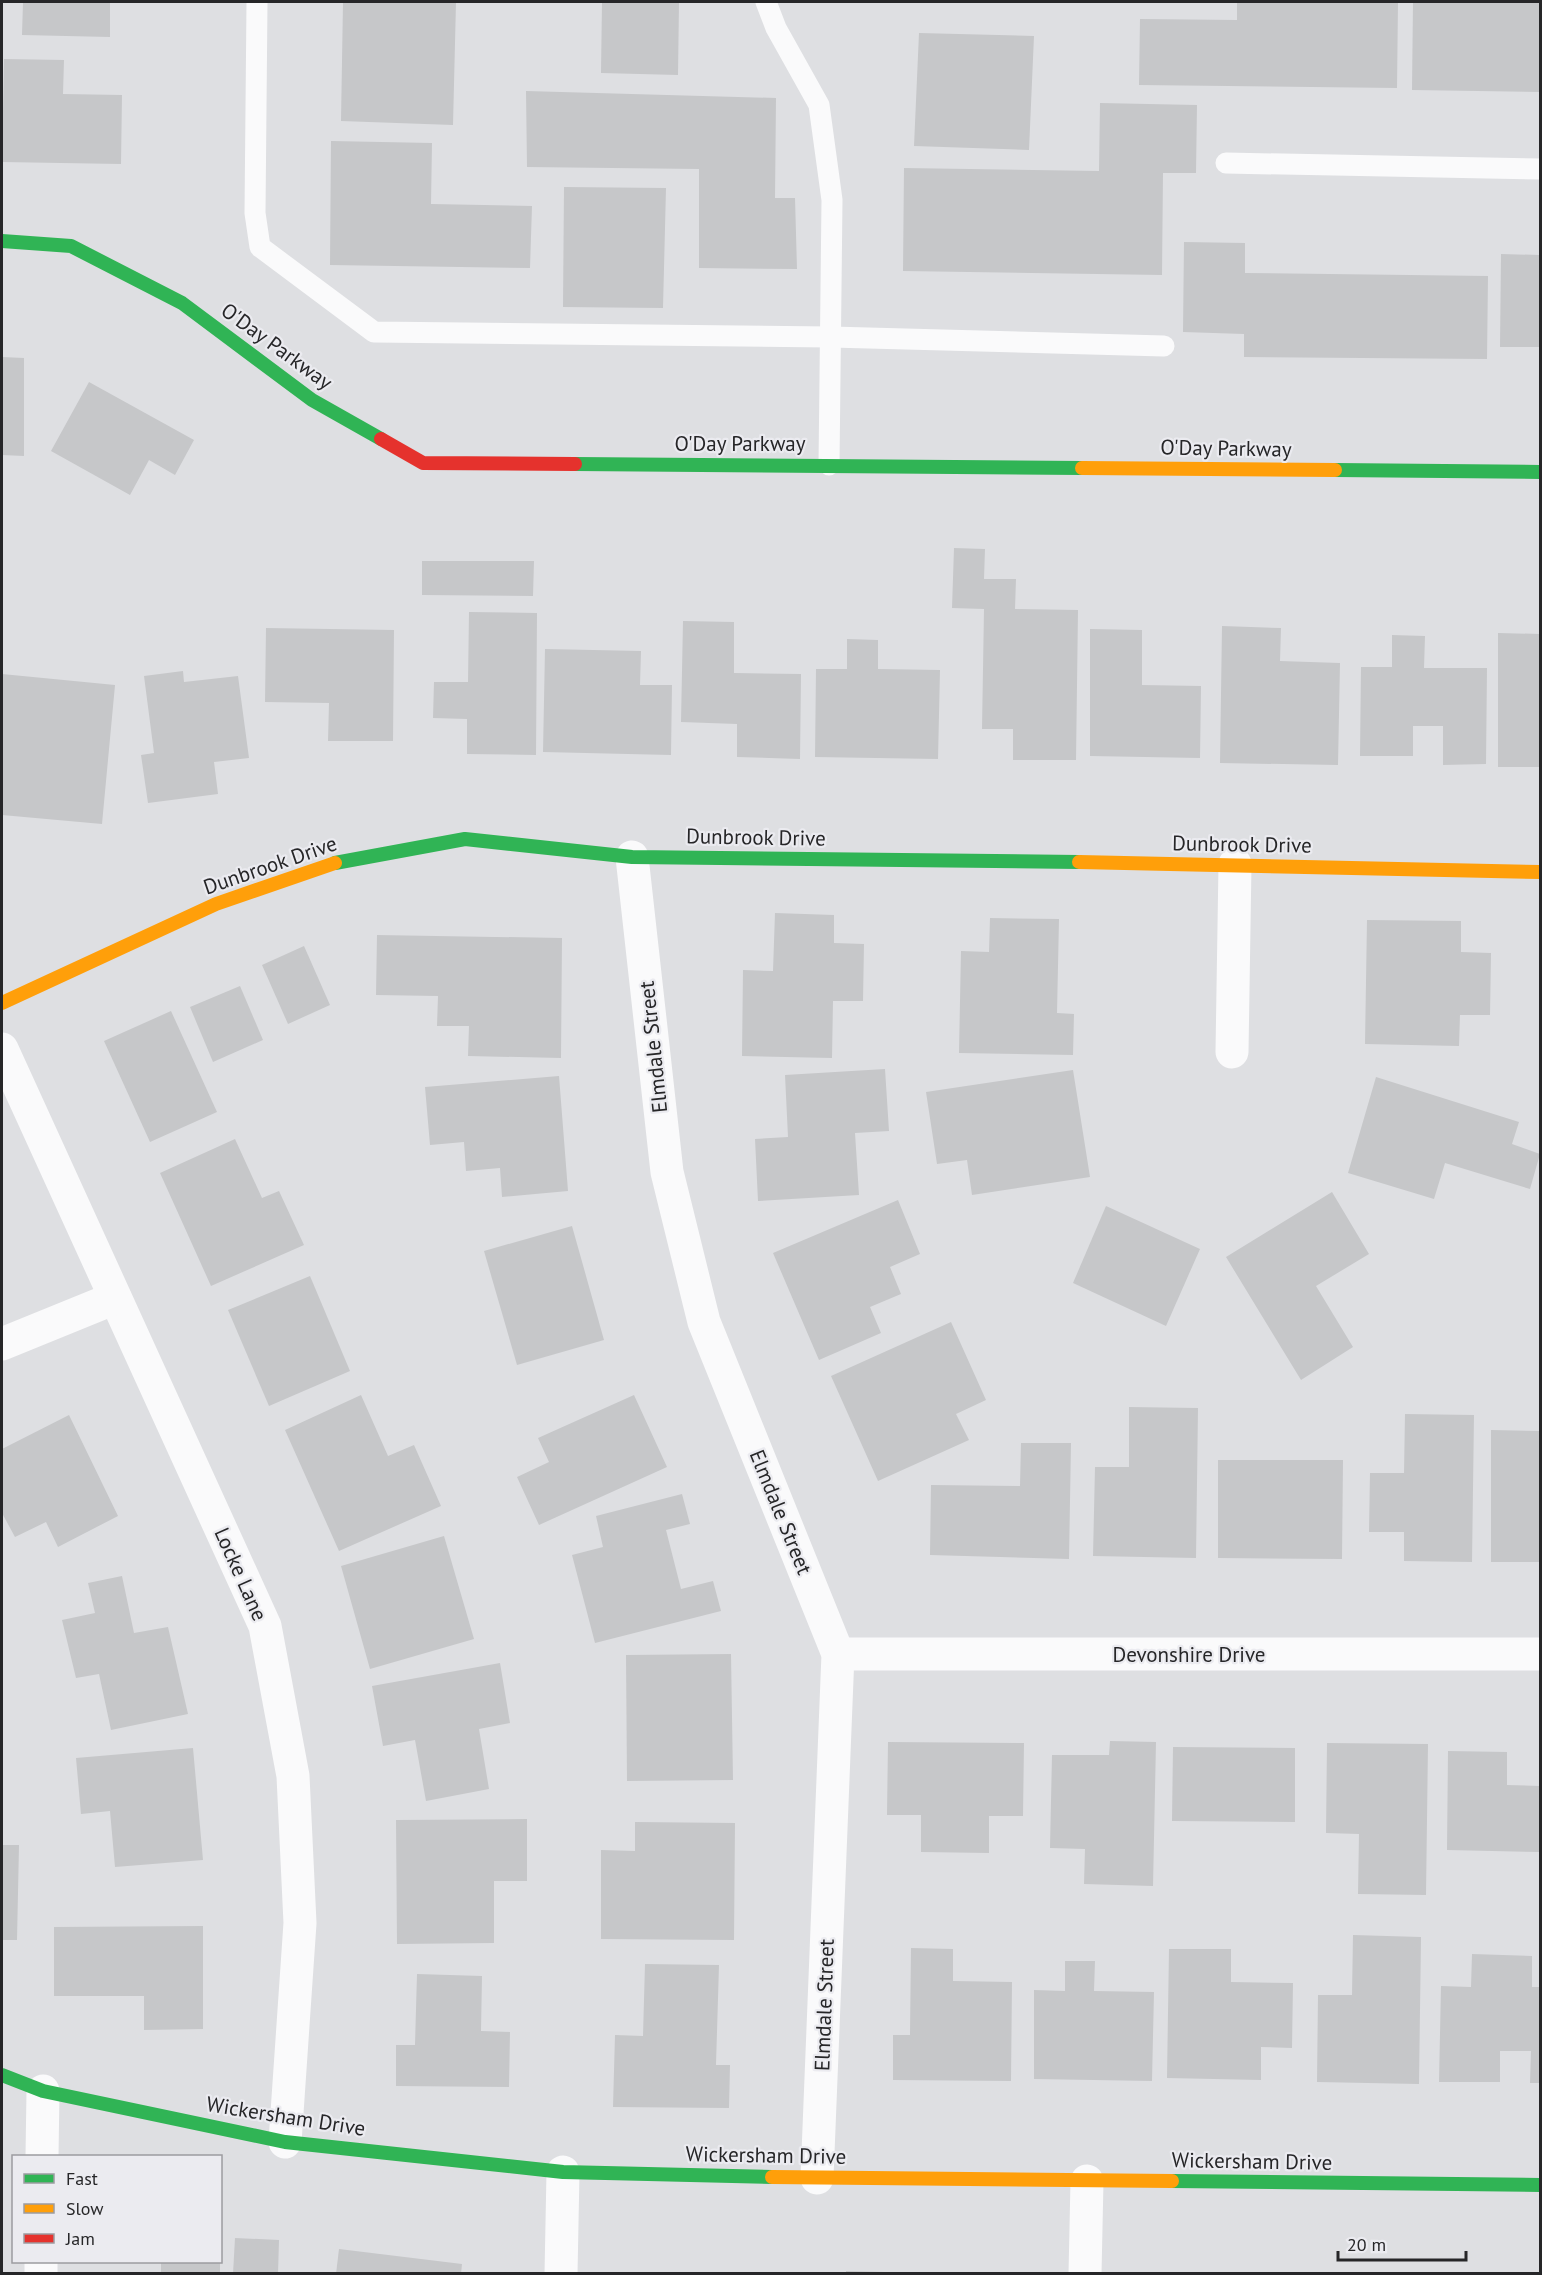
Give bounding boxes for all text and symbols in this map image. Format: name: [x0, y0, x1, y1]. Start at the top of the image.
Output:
street label: O'Day Parkway: [216, 297, 338, 396]
street label: O'Day Parkway: [674, 430, 806, 457]
street label: O'Day Parkway: [1160, 433, 1292, 463]
street label: Dunbrook Drive: [686, 822, 826, 852]
street label: Dunbrook Drive: [1172, 829, 1312, 859]
street label: Dunbrook Drive: [200, 830, 340, 900]
street label: Elmdale Street: [633, 980, 673, 1114]
street label: Elmdale Street: [744, 1446, 818, 1578]
street label: Locke Lane: [208, 1523, 274, 1625]
street label: Devonshire Drive: [1112, 1641, 1266, 1668]
street label: Elmdale Street: [808, 1938, 840, 2072]
street label: Wickersham Drive: [205, 2090, 367, 2142]
street label: Wickersham Drive: [685, 2140, 847, 2170]
street label: Wickersham Drive: [1171, 2146, 1333, 2176]
legend: [12, 2155, 222, 2263]
text: Fast: [66, 2167, 98, 2190]
text: Slow: [66, 2197, 104, 2220]
scale bar: [1338, 2224, 1466, 2262]
text: Jam: [65, 2227, 95, 2250]
text: 20 m: [1347, 2233, 1386, 2256]

